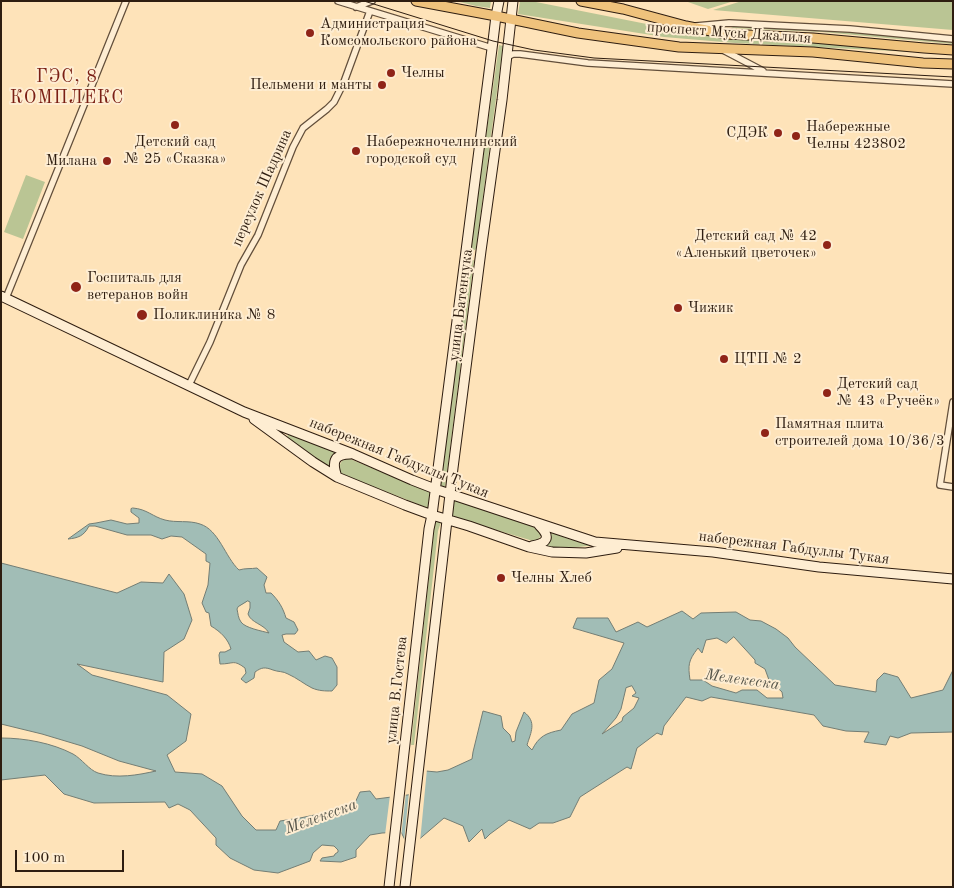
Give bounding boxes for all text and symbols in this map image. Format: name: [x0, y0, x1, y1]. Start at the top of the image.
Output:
place label: Администрация Комсомольского района: [320, 15, 477, 50]
street label: проспект Мусы Джалиля: [646, 18, 812, 48]
marker: Администрация Комсомольского района: [304, 27, 316, 39]
place label: Челны: [401, 64, 445, 82]
district label: ГЭС, 8 КОМПЛЕКС: [9, 66, 125, 108]
marker: Челны: [385, 67, 397, 79]
place label: Пельмени и манты: [250, 76, 372, 94]
marker: Пельмени и манты: [376, 79, 388, 91]
place label: Набережные Челны 423802: [806, 118, 906, 153]
marker: Детский сад № 25 «Сказка»: [169, 119, 181, 131]
place label: СДЭК: [726, 124, 768, 142]
street label: переулок Шадрина: [228, 127, 296, 249]
marker: СДЭК: [772, 127, 784, 139]
marker: Набережные Челны 423802: [790, 130, 802, 142]
place label: Детский сад № 25 «Сказка»: [124, 133, 226, 168]
place label: Набережночелнинский городской суд: [366, 133, 517, 168]
marker: Набережночелнинский городской суд: [350, 145, 362, 157]
place label: Милана: [46, 152, 97, 170]
marker: Милана: [101, 155, 113, 167]
place label: Детский сад № 42 «Аленький цветочек»: [676, 227, 817, 262]
marker: Детский сад № 42 «Аленький цветочек»: [821, 239, 833, 251]
street label: улица Батенчука: [445, 248, 477, 362]
place label: Госпиталь для ветеранов войн: [87, 269, 188, 304]
marker: Госпиталь для ветеранов войн: [69, 280, 83, 294]
place label: Чижик: [688, 299, 733, 317]
marker: Чижик: [672, 302, 684, 314]
place label: Поликлиника № 8: [153, 306, 275, 324]
marker: Поликлиника № 8: [135, 308, 149, 322]
place label: ЦТП № 2: [734, 350, 802, 368]
marker: ЦТП № 2: [718, 353, 730, 365]
place label: Детский сад № 43 «Ручеёк»: [837, 375, 940, 410]
marker: Детский сад № 43 «Ручеёк»: [821, 387, 833, 399]
street label: набережная Габдуллы Тукая: [307, 414, 491, 502]
place label: Памятная плита строителей дома 10/36/3: [775, 415, 945, 450]
marker: Памятная плита строителей дома 10/36/3: [759, 427, 771, 439]
street label: набережная Габдуллы Тукая: [698, 527, 890, 569]
place label: Челны Хлеб: [511, 569, 592, 587]
marker: Челны Хлеб: [495, 572, 507, 584]
street label: улица В.Гостева: [382, 635, 412, 745]
water label: Мелекеска: [703, 665, 781, 695]
water label: Мелекеска: [282, 795, 360, 839]
scale bar: [18, 840, 126, 872]
text: 100 m: [23, 851, 65, 866]

